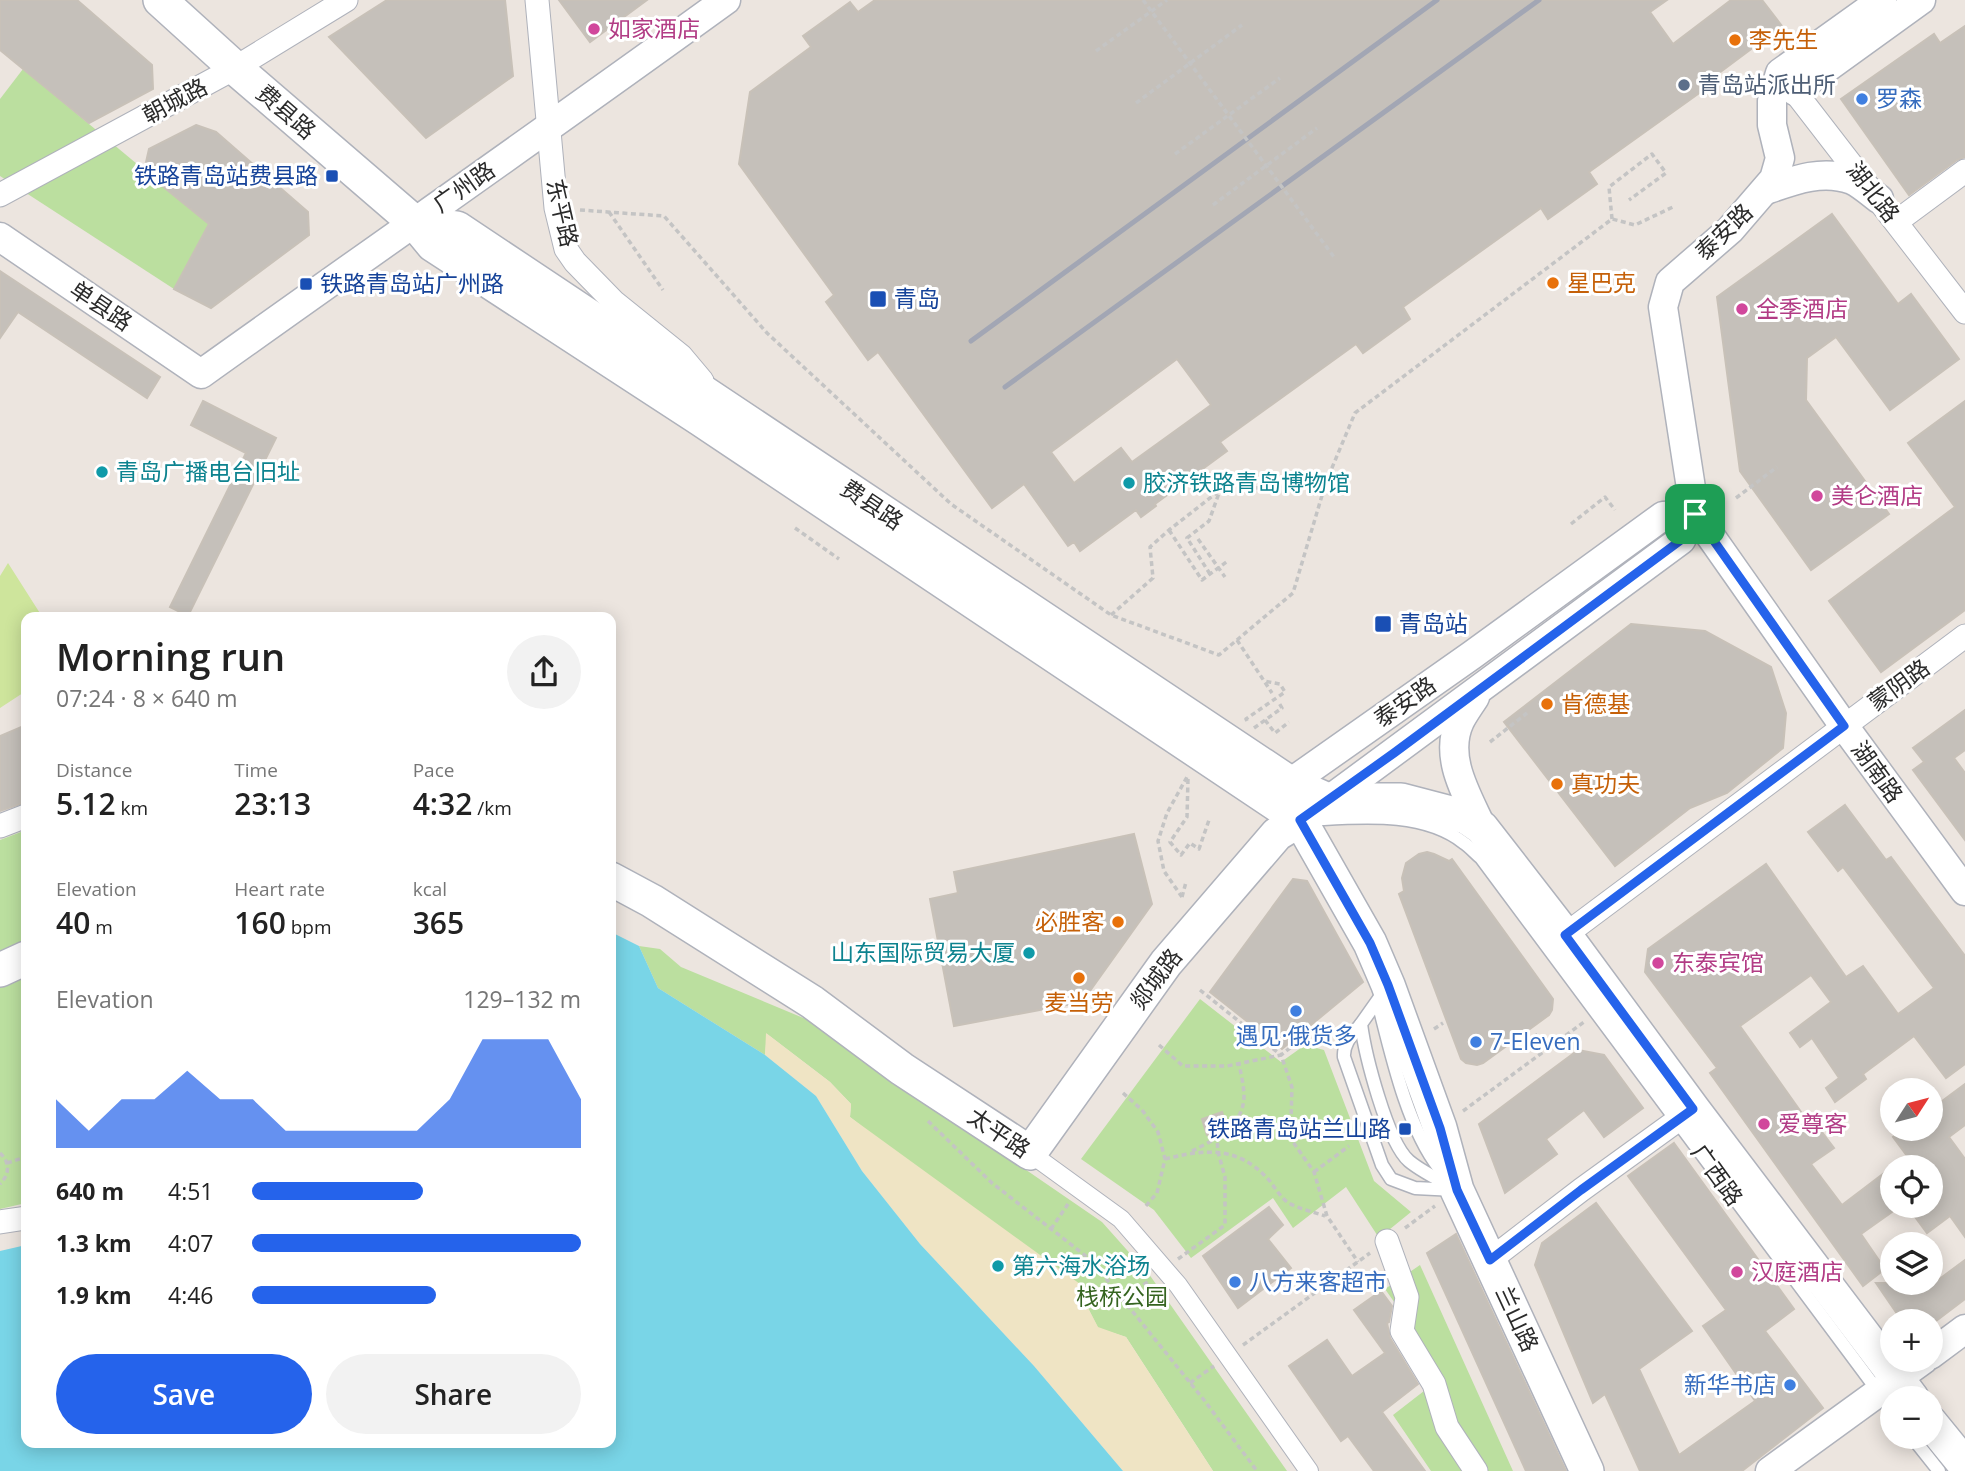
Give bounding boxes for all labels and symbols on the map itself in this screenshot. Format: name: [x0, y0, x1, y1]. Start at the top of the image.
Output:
place label: 如家酒店: [608, 12, 700, 44]
marker: 如家酒店: [586, 21, 602, 37]
place label: 李先生: [1749, 23, 1818, 55]
marker: 李先生: [1727, 32, 1743, 48]
place label: 青岛站派出所: [1698, 68, 1836, 100]
street label: 朝城路: [137, 70, 213, 130]
street label: 费县路: [250, 77, 323, 146]
marker: 青岛站派出所: [1676, 77, 1692, 93]
place label: 罗森: [1876, 82, 1922, 114]
marker: 罗森: [1854, 91, 1870, 107]
street label: 广州路: [426, 153, 501, 219]
street label: 湖北路: [1840, 154, 1908, 228]
place label: 铁路青岛站费县路: [134, 159, 318, 191]
marker: 铁路青岛站费县路: [324, 168, 340, 184]
street label: 东平路: [540, 176, 586, 250]
street label: 泰安路: [1687, 196, 1759, 267]
place label: 星巴克: [1567, 266, 1636, 298]
place label: 铁路青岛站广州路: [320, 267, 504, 299]
street label: 单县路: [64, 273, 139, 338]
marker: 星巴克: [1545, 275, 1561, 291]
marker: 铁路青岛站广州路: [298, 276, 314, 292]
place label: 青岛: [894, 282, 940, 314]
marker: 青岛: [868, 289, 888, 309]
place label: 全季酒店: [1756, 292, 1848, 324]
marker: 全季酒店: [1734, 301, 1750, 317]
place label: 青岛广播电台旧址: [116, 455, 300, 487]
marker: 青岛广播电台旧址: [94, 464, 110, 480]
place label: 胶济铁路青岛博物馆: [1143, 466, 1350, 498]
street label: 费县路: [835, 472, 910, 537]
marker: 胶济铁路青岛博物馆: [1121, 475, 1137, 491]
place label: 美仑酒店: [1831, 479, 1923, 511]
pin: [1665, 484, 1725, 544]
marker: 美仑酒店: [1809, 488, 1825, 504]
place label: 青岛站: [1399, 607, 1468, 639]
marker: 青岛站: [1373, 614, 1393, 634]
street label: 蒙阴路: [1861, 651, 1936, 717]
street label: 泰安路: [1367, 668, 1442, 734]
place label: 肯德基: [1561, 687, 1630, 719]
marker: 肯德基: [1539, 696, 1555, 712]
street label: 湖南路: [1845, 734, 1911, 809]
place label: 真功夫: [1571, 767, 1640, 799]
marker: 真功夫: [1549, 776, 1565, 792]
place label: 必胜客: [1035, 905, 1104, 937]
marker: 必胜客: [1110, 914, 1126, 930]
place label: 山东国际贸易大厦: [831, 936, 1015, 968]
street label: 郯城路: [1122, 941, 1189, 1016]
marker: 山东国际贸易大厦: [1021, 945, 1037, 961]
place label: 东泰宾馆: [1672, 946, 1764, 978]
marker: 东泰宾馆: [1650, 955, 1666, 971]
marker: 麦当劳: [1071, 970, 1087, 986]
place label: 麦当劳: [1045, 986, 1114, 1018]
marker: 遇见·俄货多: [1288, 1003, 1304, 1019]
place label: 遇见·俄货多: [1235, 1019, 1357, 1051]
place label: 7-Eleven: [1490, 1025, 1581, 1057]
marker: 7-Eleven: [1468, 1034, 1484, 1050]
north arrow: [1880, 1078, 1942, 1141]
street label: 太平路: [962, 1100, 1037, 1165]
place label: 爱尊客: [1778, 1107, 1847, 1139]
place label: 铁路青岛站兰山路: [1207, 1112, 1391, 1144]
marker: 爱尊客: [1756, 1116, 1772, 1132]
marker: 铁路青岛站兰山路: [1397, 1121, 1413, 1137]
street label: 广西路: [1685, 1137, 1751, 1212]
place label: 第六海水浴场: [1012, 1249, 1150, 1281]
place label: 汉庭酒店: [1751, 1255, 1843, 1287]
marker: 第六海水浴场: [990, 1258, 1006, 1274]
marker: 汉庭酒店: [1729, 1264, 1745, 1280]
place label: 八方来客超市: [1249, 1265, 1387, 1297]
marker: 八方来客超市: [1227, 1274, 1243, 1290]
park label: 栈桥公园: [1076, 1280, 1168, 1312]
street label: 兰山路: [1489, 1281, 1547, 1357]
place label: 新华书店: [1684, 1368, 1776, 1400]
marker: 新华书店: [1782, 1377, 1798, 1393]

